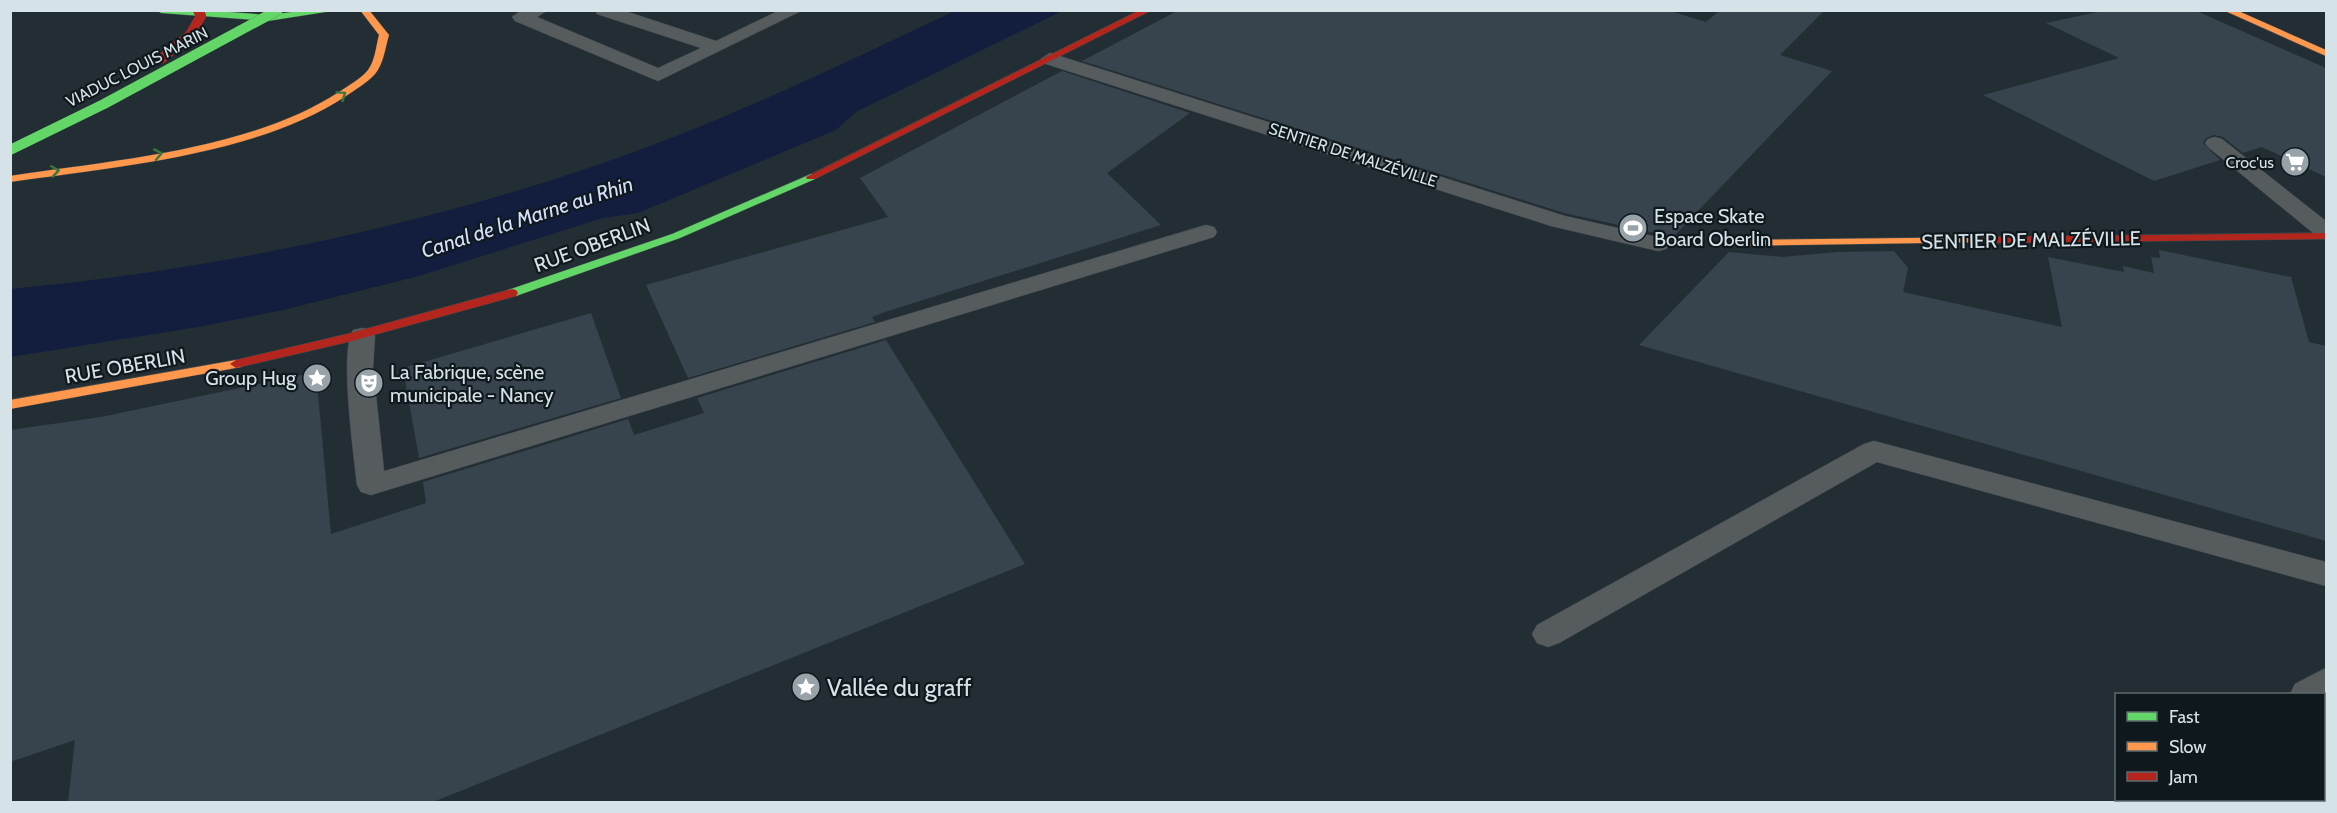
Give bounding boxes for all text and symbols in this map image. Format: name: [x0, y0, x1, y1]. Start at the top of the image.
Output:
street label: VIADUC LOUIS MARIN: [63, 23, 211, 111]
one-way arrow: [335, 91, 346, 102]
street label: SENTIER DE MALZÉVILLE: [1267, 119, 1440, 191]
supermarket icon: Croc'us: [2279, 146, 2311, 178]
one-way arrow: [152, 148, 162, 161]
place label: Croc'us: [2226, 153, 2274, 172]
one-way arrow: [51, 166, 60, 178]
water label: Canal de la Marne au Rhin: [418, 171, 636, 263]
place label: Espace Skate Board Oberlin: [1654, 204, 1771, 251]
sports icon: Espace Skate Board Oberlin: [1617, 212, 1649, 244]
street label: RUE OBERLIN: [531, 213, 653, 277]
street label: SENTIER DE MALZÉVILLE: [1921, 226, 2141, 254]
street label: RUE OBERLIN: [63, 344, 187, 388]
place label: La Fabrique, scène municipale - Nancy: [390, 360, 554, 407]
place icon: Group Hug: [301, 362, 333, 394]
place label: Group Hug: [205, 366, 297, 390]
theatre icon: La Fabrique, scène municipale - Nancy: [353, 367, 385, 399]
place icon: Vallée du graff: [790, 671, 822, 703]
place label: Vallée du graff: [827, 673, 971, 702]
legend: [2115, 693, 2325, 801]
text: Fast: [2169, 706, 2200, 728]
text: Slow: [2169, 736, 2206, 758]
text: Jam: [2168, 766, 2198, 788]

